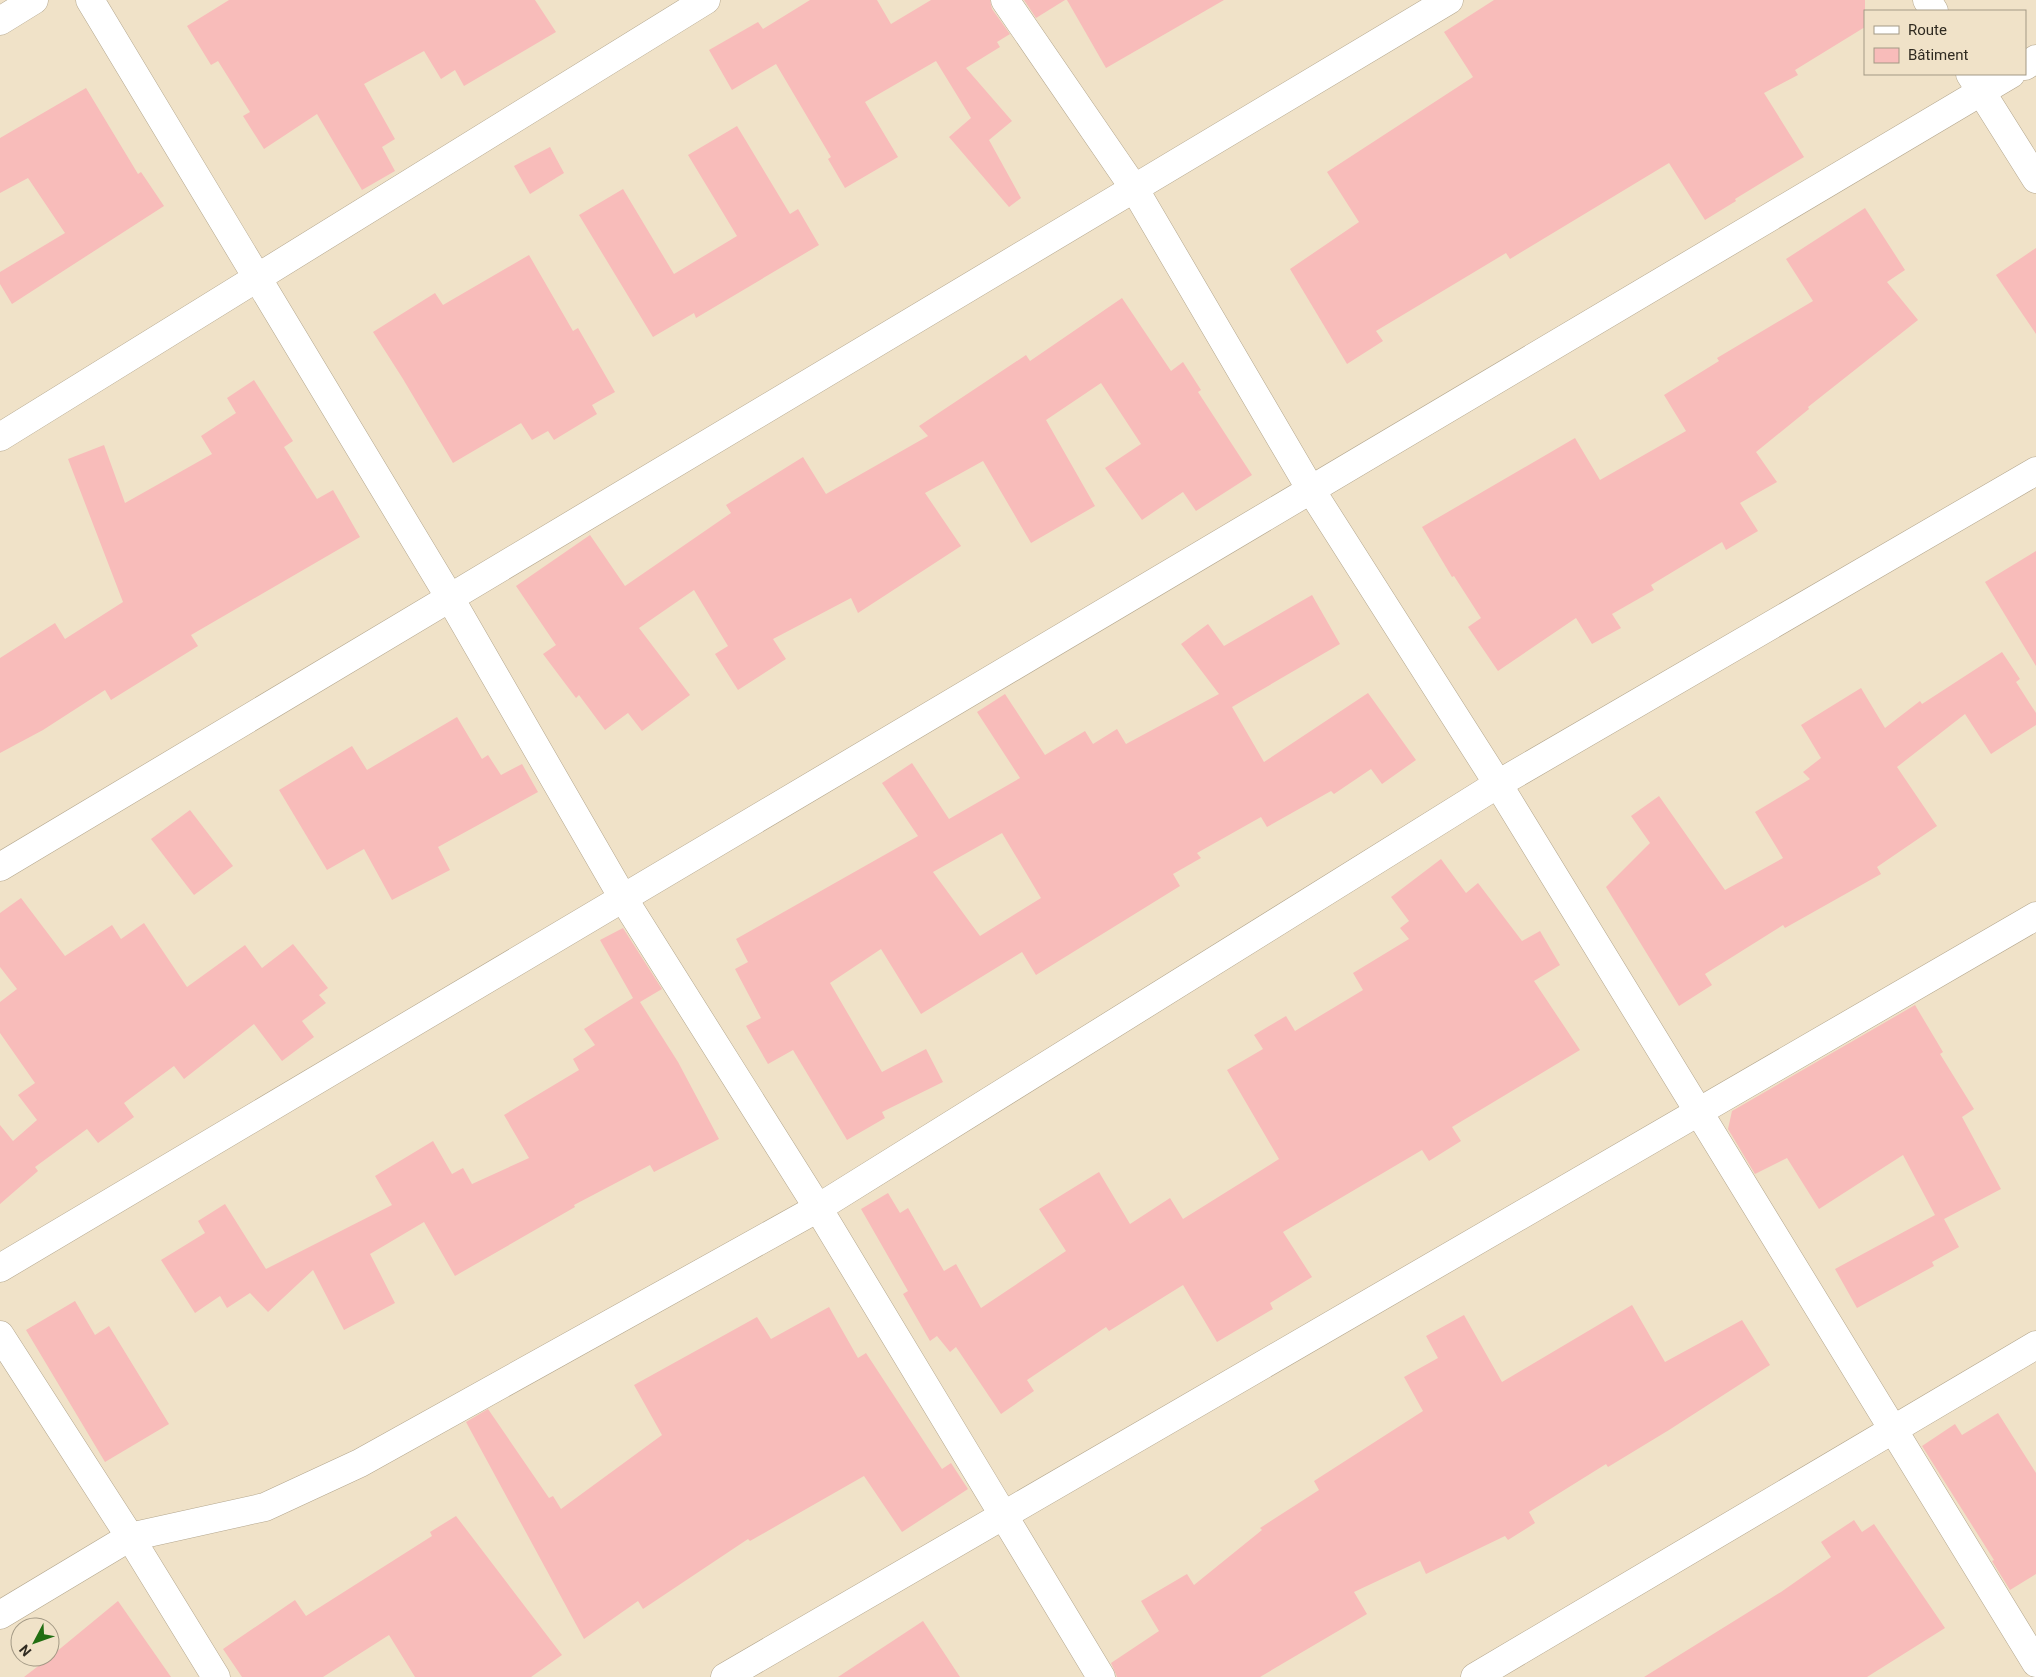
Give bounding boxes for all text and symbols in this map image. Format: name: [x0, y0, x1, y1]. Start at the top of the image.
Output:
legend: [1864, 10, 2026, 75]
text: Route: [1908, 21, 1947, 39]
text: Bâtiment: [1908, 46, 1968, 64]
north arrow: [10, 1617, 60, 1667]
text: N: [16, 1642, 34, 1660]

